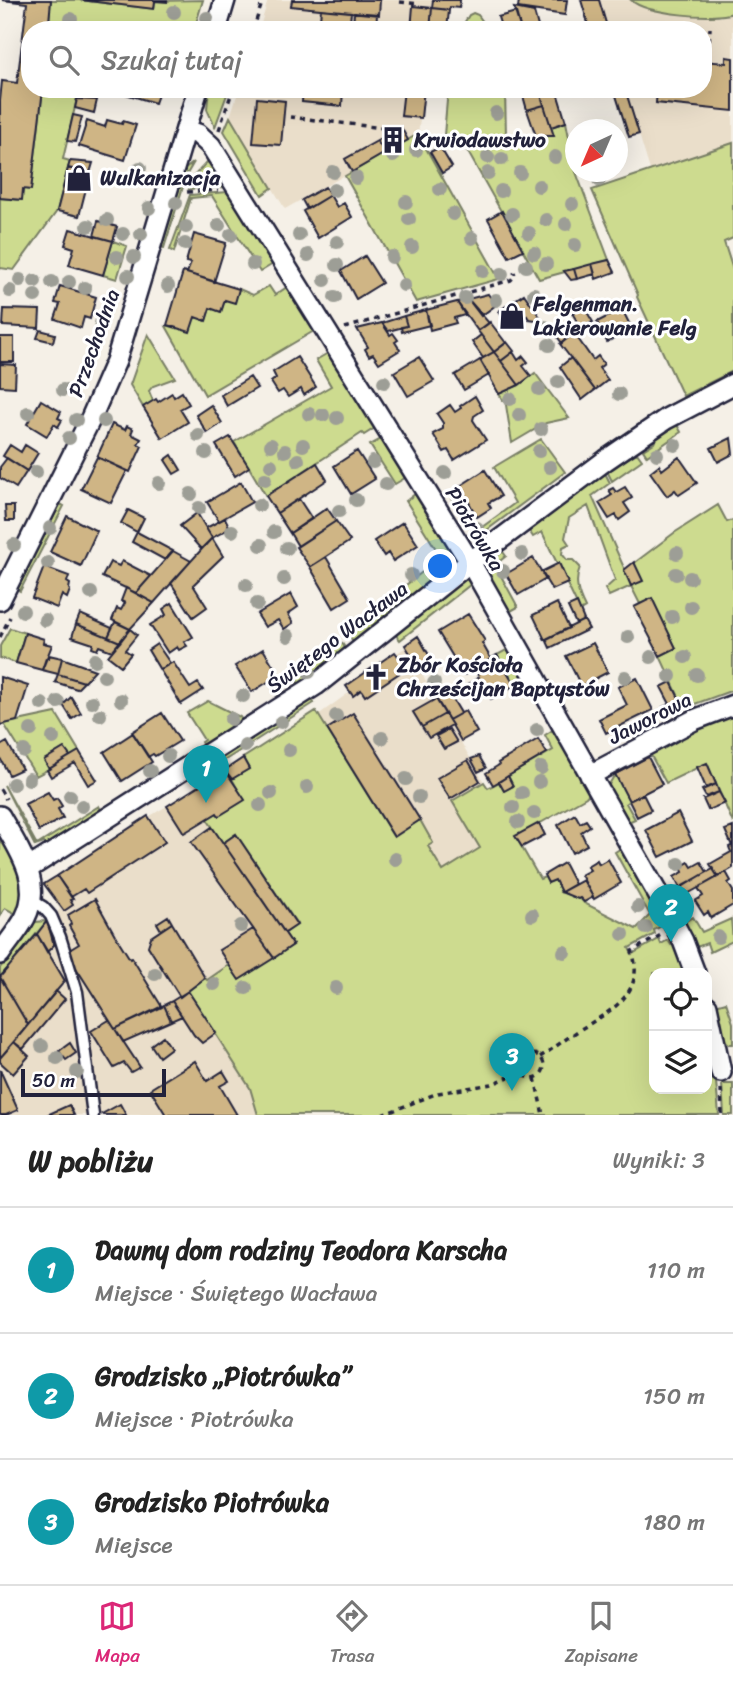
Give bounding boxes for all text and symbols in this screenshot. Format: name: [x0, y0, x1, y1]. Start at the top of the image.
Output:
search box: [21, 21, 712, 98]
text: Szukaj tutaj: [101, 37, 242, 83]
icon: search: [45, 41, 83, 79]
north arrow: [565, 119, 628, 182]
place label: Krwiodawstwo: [413, 121, 546, 159]
building icon: Krwiodawstwo: [378, 125, 408, 155]
place label: Wulkanizacja: [100, 159, 221, 197]
shop icon: Wulkanizacja: [64, 163, 94, 193]
street label: Przechodnia: [57, 283, 131, 403]
place label: Felgenman. Lakierowanie Felg: [532, 285, 697, 347]
shop icon: Felgenman. Lakierowanie Felg: [497, 301, 527, 331]
street label: Piotrówka: [435, 479, 516, 579]
your location: [423, 549, 457, 583]
street label: Świętego Wacława: [258, 570, 417, 703]
place label: Zbór Kościoła Chrześcijan Baptystów: [396, 646, 610, 708]
church icon: Zbór Kościoła Chrześcijan Baptystów: [361, 662, 391, 692]
street label: Jaworowa: [601, 681, 699, 756]
pin: 1: [183, 745, 229, 803]
pin: 2: [648, 884, 694, 942]
map controls: [649, 968, 712, 1094]
button: locate: [649, 968, 712, 1031]
button: layers: [649, 1031, 712, 1094]
pin: 3: [489, 1033, 535, 1091]
text: 50 m: [32, 1064, 75, 1097]
scale bar: [21, 1066, 166, 1098]
text: W pobliżu: [28, 1134, 153, 1188]
text: Wyniki: 3: [612, 1140, 705, 1181]
text: Dawny dom rodziny Teodora Karscha: [95, 1227, 507, 1273]
text: 1: [46, 1250, 56, 1291]
text: 110 m: [647, 1250, 705, 1291]
text: Miejsce · Świętego Wacława: [95, 1273, 377, 1314]
text: Grodzisko „Piotrówka”: [95, 1353, 351, 1399]
text: 2: [44, 1376, 58, 1417]
text: 150 m: [643, 1376, 705, 1417]
text: Miejsce · Piotrówka: [95, 1399, 294, 1440]
text: Grodzisko Piotrówka: [95, 1479, 329, 1525]
text: 3: [45, 1502, 57, 1543]
text: 180 m: [643, 1502, 705, 1543]
text: Miejsce: [95, 1525, 173, 1566]
tab: Mapa: [95, 1597, 140, 1672]
tab: Trasa: [330, 1597, 374, 1672]
tab: Zapisane: [564, 1597, 638, 1672]

